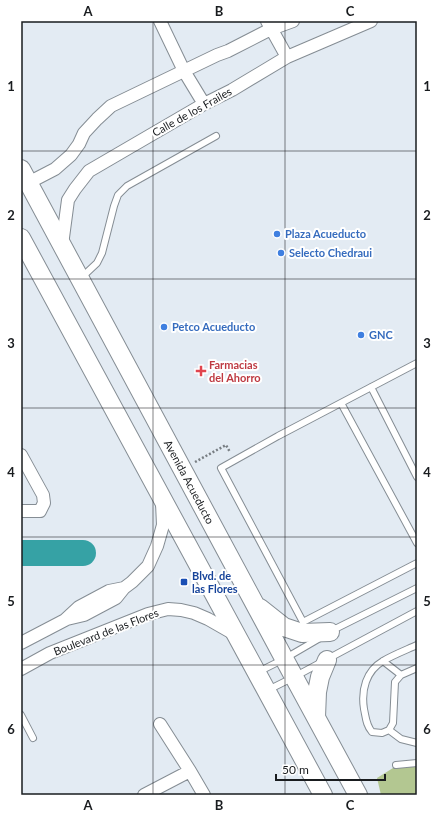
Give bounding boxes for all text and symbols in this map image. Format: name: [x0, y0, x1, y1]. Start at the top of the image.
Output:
text: A: [82, 3, 93, 19]
text: B: [215, 3, 224, 19]
text: C: [346, 3, 355, 19]
text: 1: [7, 78, 15, 94]
text: 1: [423, 78, 431, 94]
street label: Calle de los Frailes: [150, 84, 234, 139]
text: 2: [7, 207, 15, 223]
text: 2: [423, 207, 431, 223]
place label: Plaza Acueducto: [285, 227, 366, 240]
marker: Plaza Acueducto: [272, 229, 282, 239]
place label: Selecto Chedraui: [289, 246, 372, 259]
marker: Selecto Chedraui: [276, 248, 286, 258]
place label: Petco Acueducto: [172, 320, 255, 333]
marker: Petco Acueducto: [159, 322, 169, 332]
place label: GNC: [369, 328, 393, 341]
marker: GNC: [356, 330, 366, 340]
text: 3: [7, 335, 15, 351]
text: 3: [423, 335, 431, 351]
place label: Farmacias del Ahorro: [209, 358, 261, 384]
marker: Farmacias del Ahorro: [196, 366, 206, 376]
street label: Avenida Acueducto: [162, 437, 217, 526]
text: 4: [7, 464, 15, 480]
text: 4: [423, 464, 431, 480]
place label: Blvd. de las Flores: [192, 569, 238, 595]
marker: Blvd. de las Flores: [179, 577, 189, 587]
text: 5: [7, 593, 15, 609]
text: 5: [423, 593, 431, 609]
street label: Boulevard de las Flores: [52, 605, 160, 658]
text: 6: [7, 721, 15, 737]
text: 6: [423, 721, 431, 737]
scale bar: [276, 756, 385, 782]
text: 50 m: [282, 762, 309, 777]
text: A: [82, 797, 93, 813]
text: B: [215, 797, 224, 813]
text: C: [346, 797, 355, 813]

